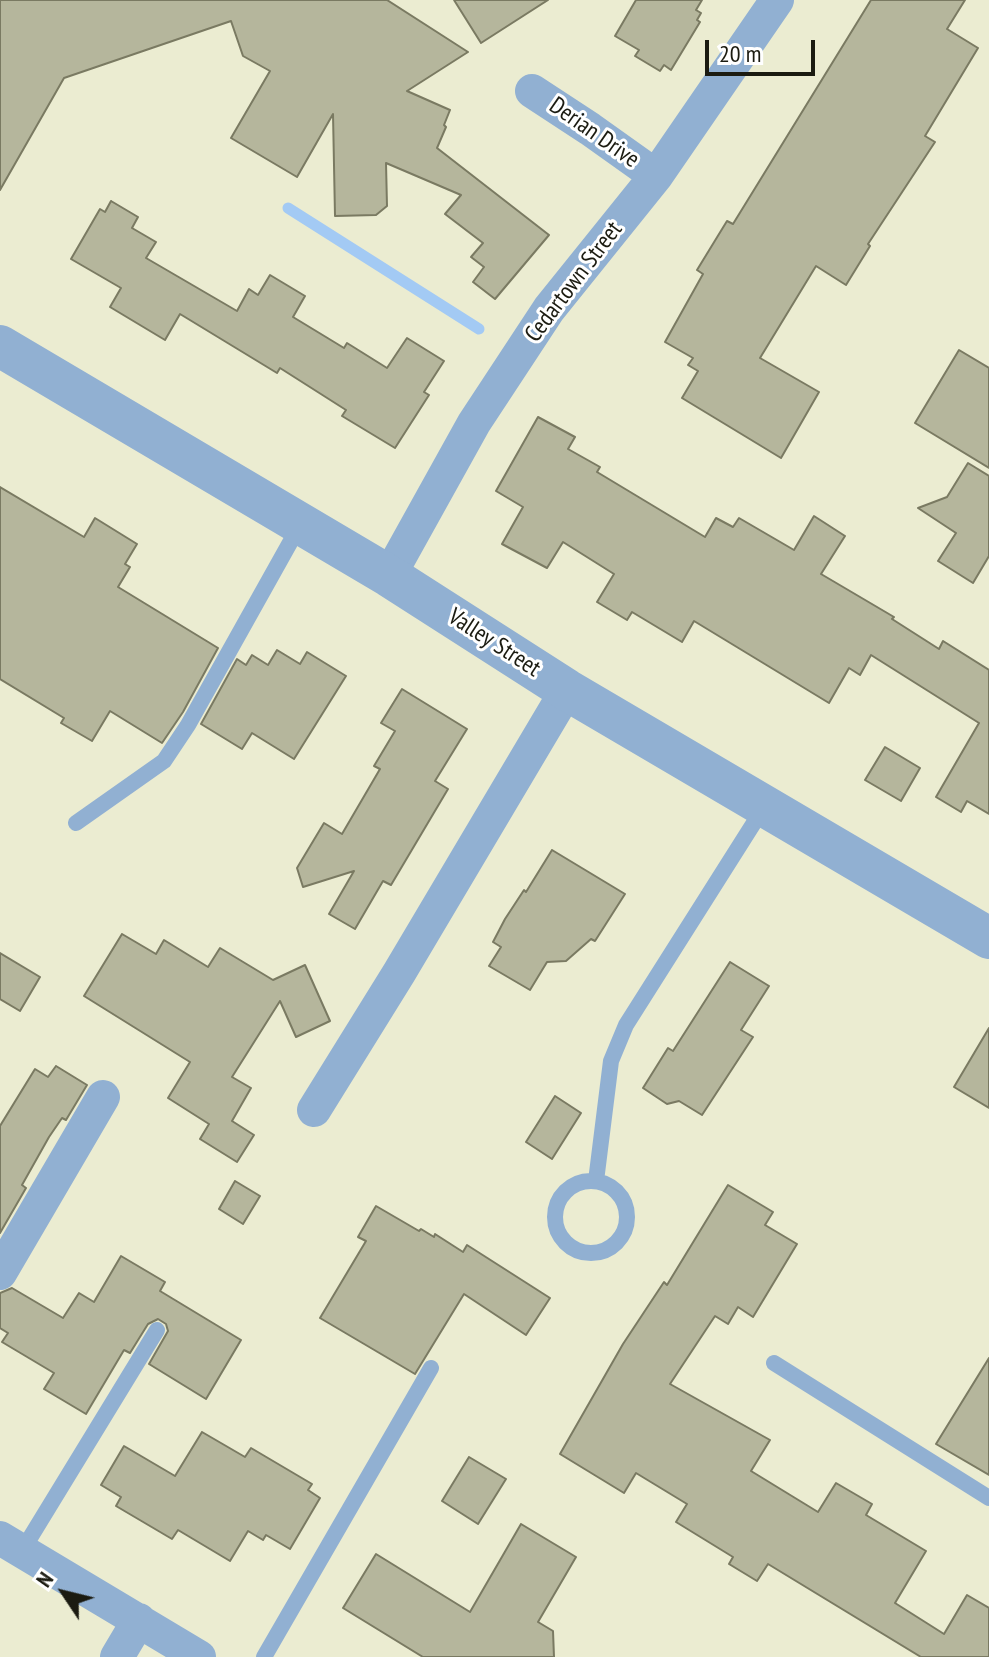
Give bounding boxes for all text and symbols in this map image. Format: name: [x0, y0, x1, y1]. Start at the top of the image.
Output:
scale bar: [709, 24, 819, 74]
text: 20 m: [719, 38, 761, 69]
street label: Derian Drive: [544, 92, 644, 174]
street label: Cedartown Street: [519, 216, 629, 348]
street label: Valley Street: [442, 603, 546, 683]
north arrow: [24, 1553, 104, 1633]
text: N: [29, 1566, 59, 1592]

